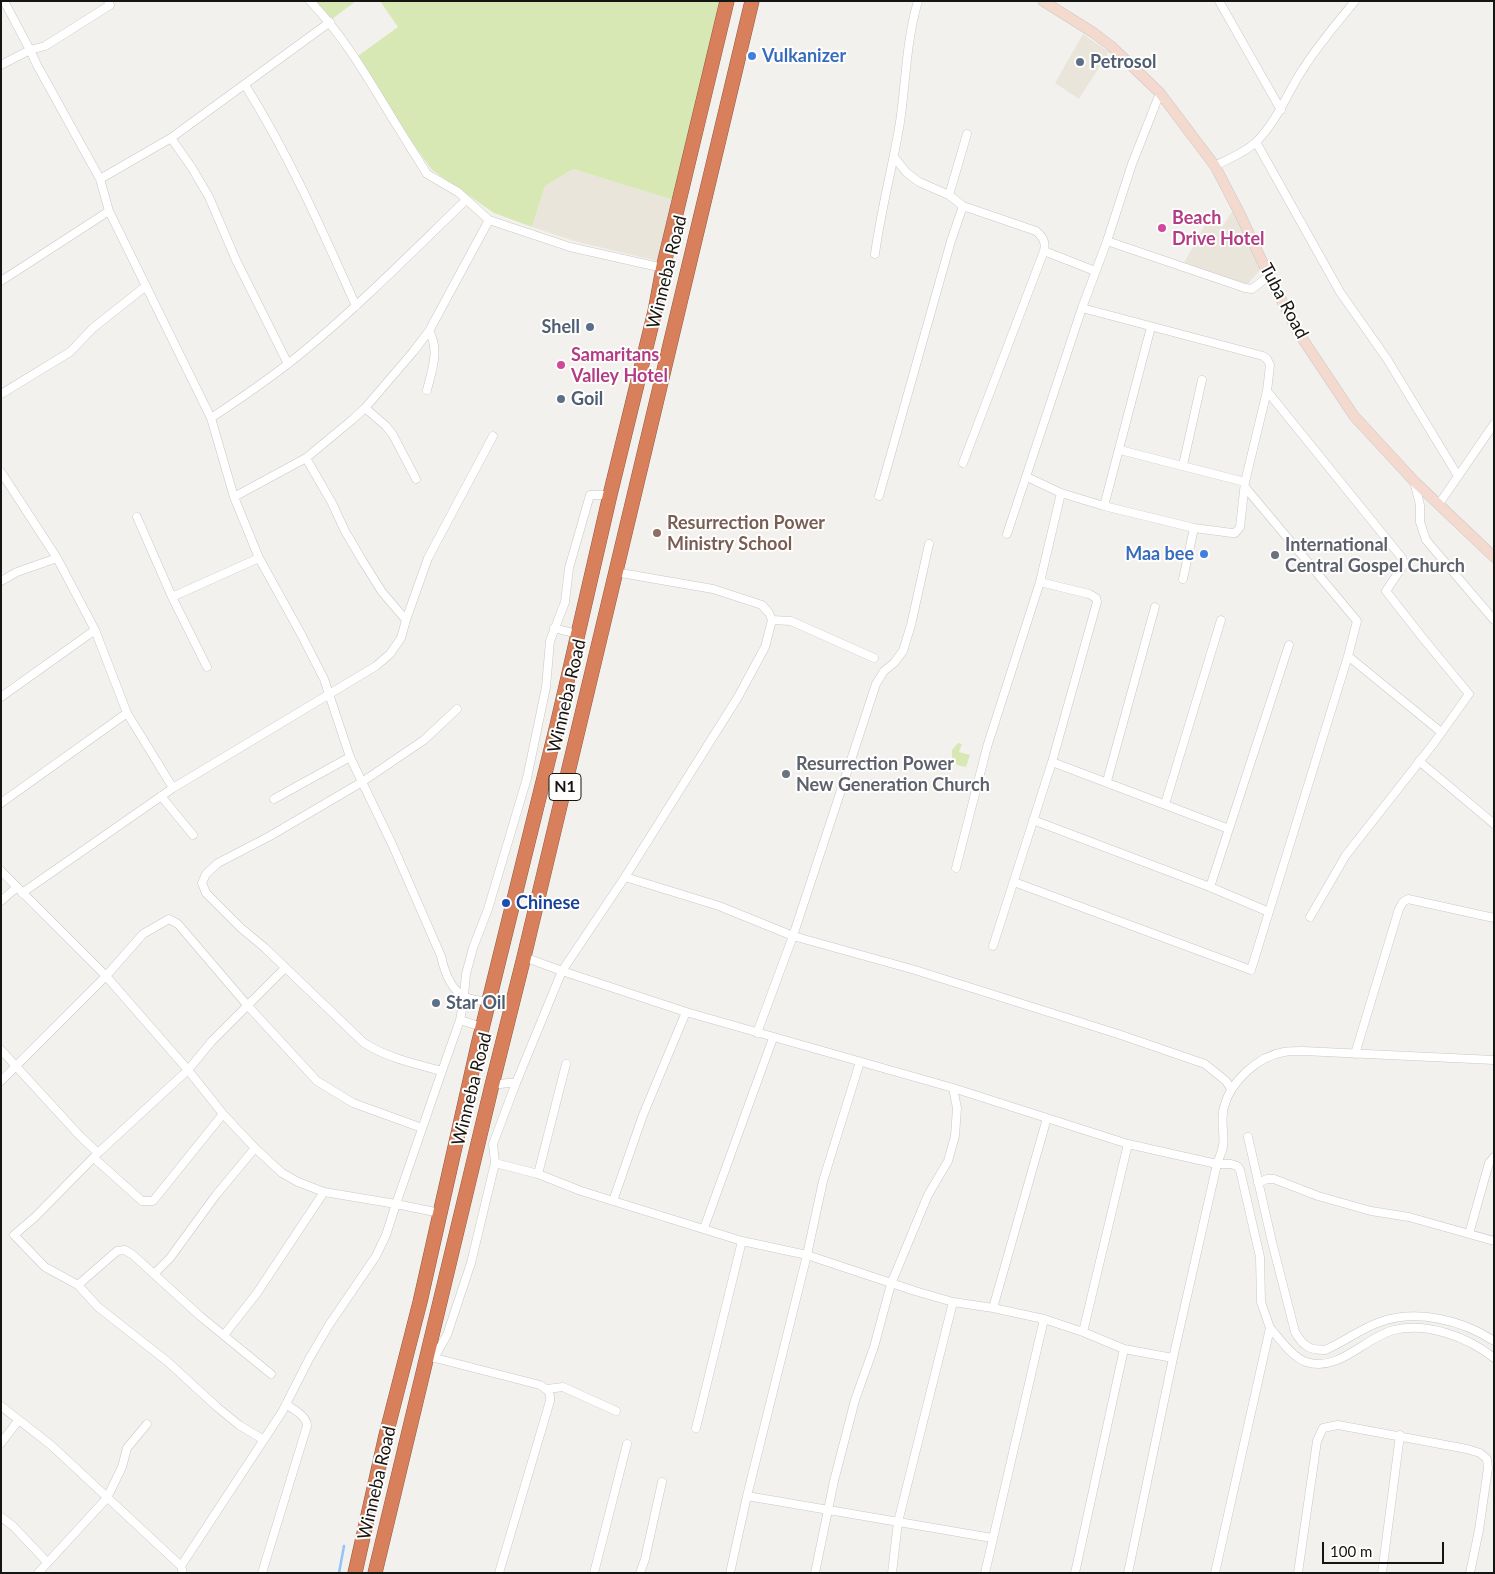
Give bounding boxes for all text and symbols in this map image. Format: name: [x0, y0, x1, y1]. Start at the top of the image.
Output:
place label: Vulkanizer: [762, 45, 846, 67]
marker: Vulkanizer: [746, 50, 758, 62]
place label: Petrosol: [1090, 51, 1156, 73]
marker: Petrosol: [1074, 56, 1086, 68]
place label: Beach Drive Hotel: [1172, 207, 1264, 250]
street label: Winneba Road: [642, 213, 692, 331]
marker: Beach Drive Hotel: [1156, 222, 1168, 234]
street label: Tuba Road: [1255, 260, 1313, 342]
place label: Shell: [542, 316, 580, 338]
marker: Shell: [584, 321, 596, 333]
place label: Samaritans Valley Hotel: [571, 344, 668, 386]
marker: Samaritans Valley Hotel: [555, 359, 567, 371]
place label: Goil: [571, 388, 603, 410]
marker: Goil: [555, 393, 567, 405]
place label: Resurrection Power Ministry School: [667, 512, 825, 554]
marker: Resurrection Power Ministry School: [651, 527, 663, 539]
place label: International Central Gospel Church: [1285, 534, 1465, 576]
place label: Maa bee: [1125, 543, 1194, 565]
marker: Maa bee: [1198, 548, 1210, 560]
marker: International Central Gospel Church: [1269, 549, 1281, 561]
street label: Winneba Road: [543, 637, 591, 755]
place label: Resurrection Power New Generation Church: [796, 753, 990, 796]
marker: Resurrection Power New Generation Church: [780, 768, 792, 780]
road number: N1: [549, 774, 581, 800]
place label: Chinese: [516, 892, 580, 914]
marker: Chinese: [500, 897, 512, 909]
place label: Star Oil: [446, 992, 506, 1014]
marker: Star Oil: [430, 997, 442, 1009]
street label: Winneba Road: [447, 1030, 497, 1148]
street label: Winneba Road: [353, 1424, 401, 1542]
scale bar: [1325, 1532, 1448, 1564]
text: 100 m: [1330, 1542, 1372, 1560]

